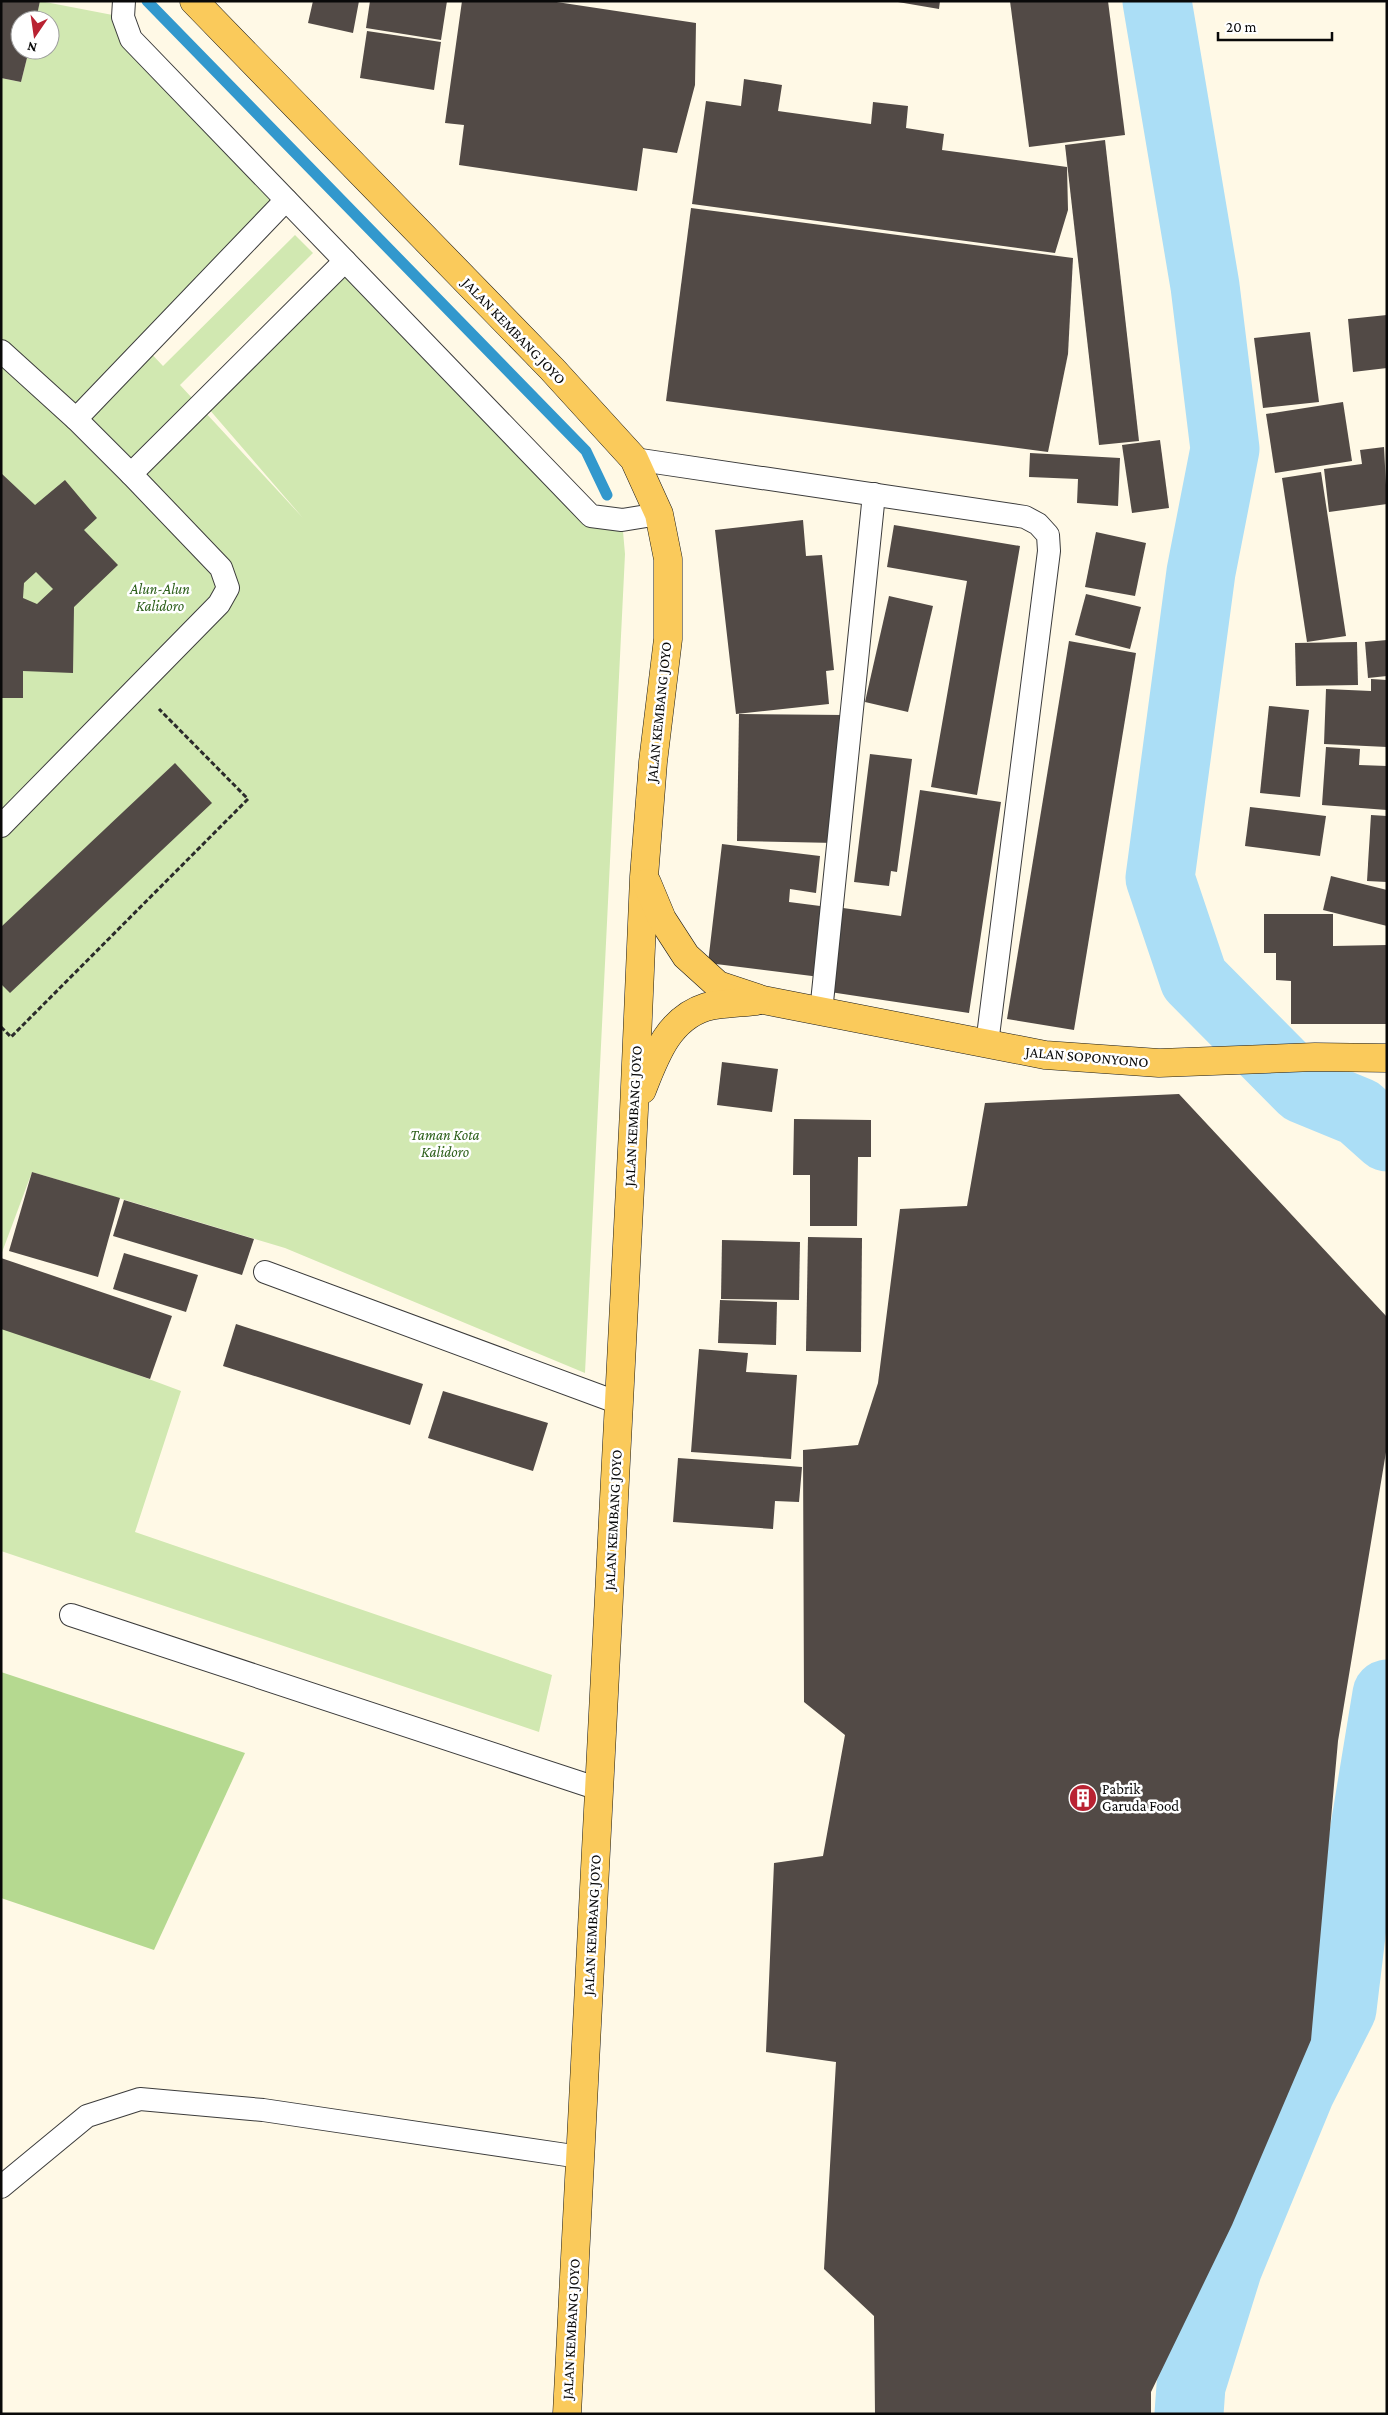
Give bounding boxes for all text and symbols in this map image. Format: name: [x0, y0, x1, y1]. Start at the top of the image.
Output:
north arrow: [10, 10, 60, 60]
scale bar: [1218, 10, 1332, 42]
text: 20 m: [1226, 19, 1257, 35]
text: N: [25, 39, 39, 57]
street label: JALAN KEMBANG JOYO: [457, 273, 569, 388]
park label: Alun-Alun Kalidoro: [129, 581, 190, 614]
street label: JALAN KEMBANG JOYO: [643, 641, 675, 785]
street label: JALAN SOPONYONO: [1023, 1043, 1149, 1071]
street label: JALAN KEMBANG JOYO: [621, 1045, 646, 1189]
park label: Taman Kota Kalidoro: [410, 1127, 480, 1160]
street label: JALAN KEMBANG JOYO: [601, 1449, 626, 1593]
place label: Pabrik Garuda Food: [1102, 1781, 1179, 1814]
building icon: Pabrik Garuda Food: [1068, 1783, 1098, 1813]
street label: JALAN KEMBANG JOYO: [580, 1854, 605, 1998]
street label: JALAN KEMBANG JOYO: [559, 2258, 584, 2402]

